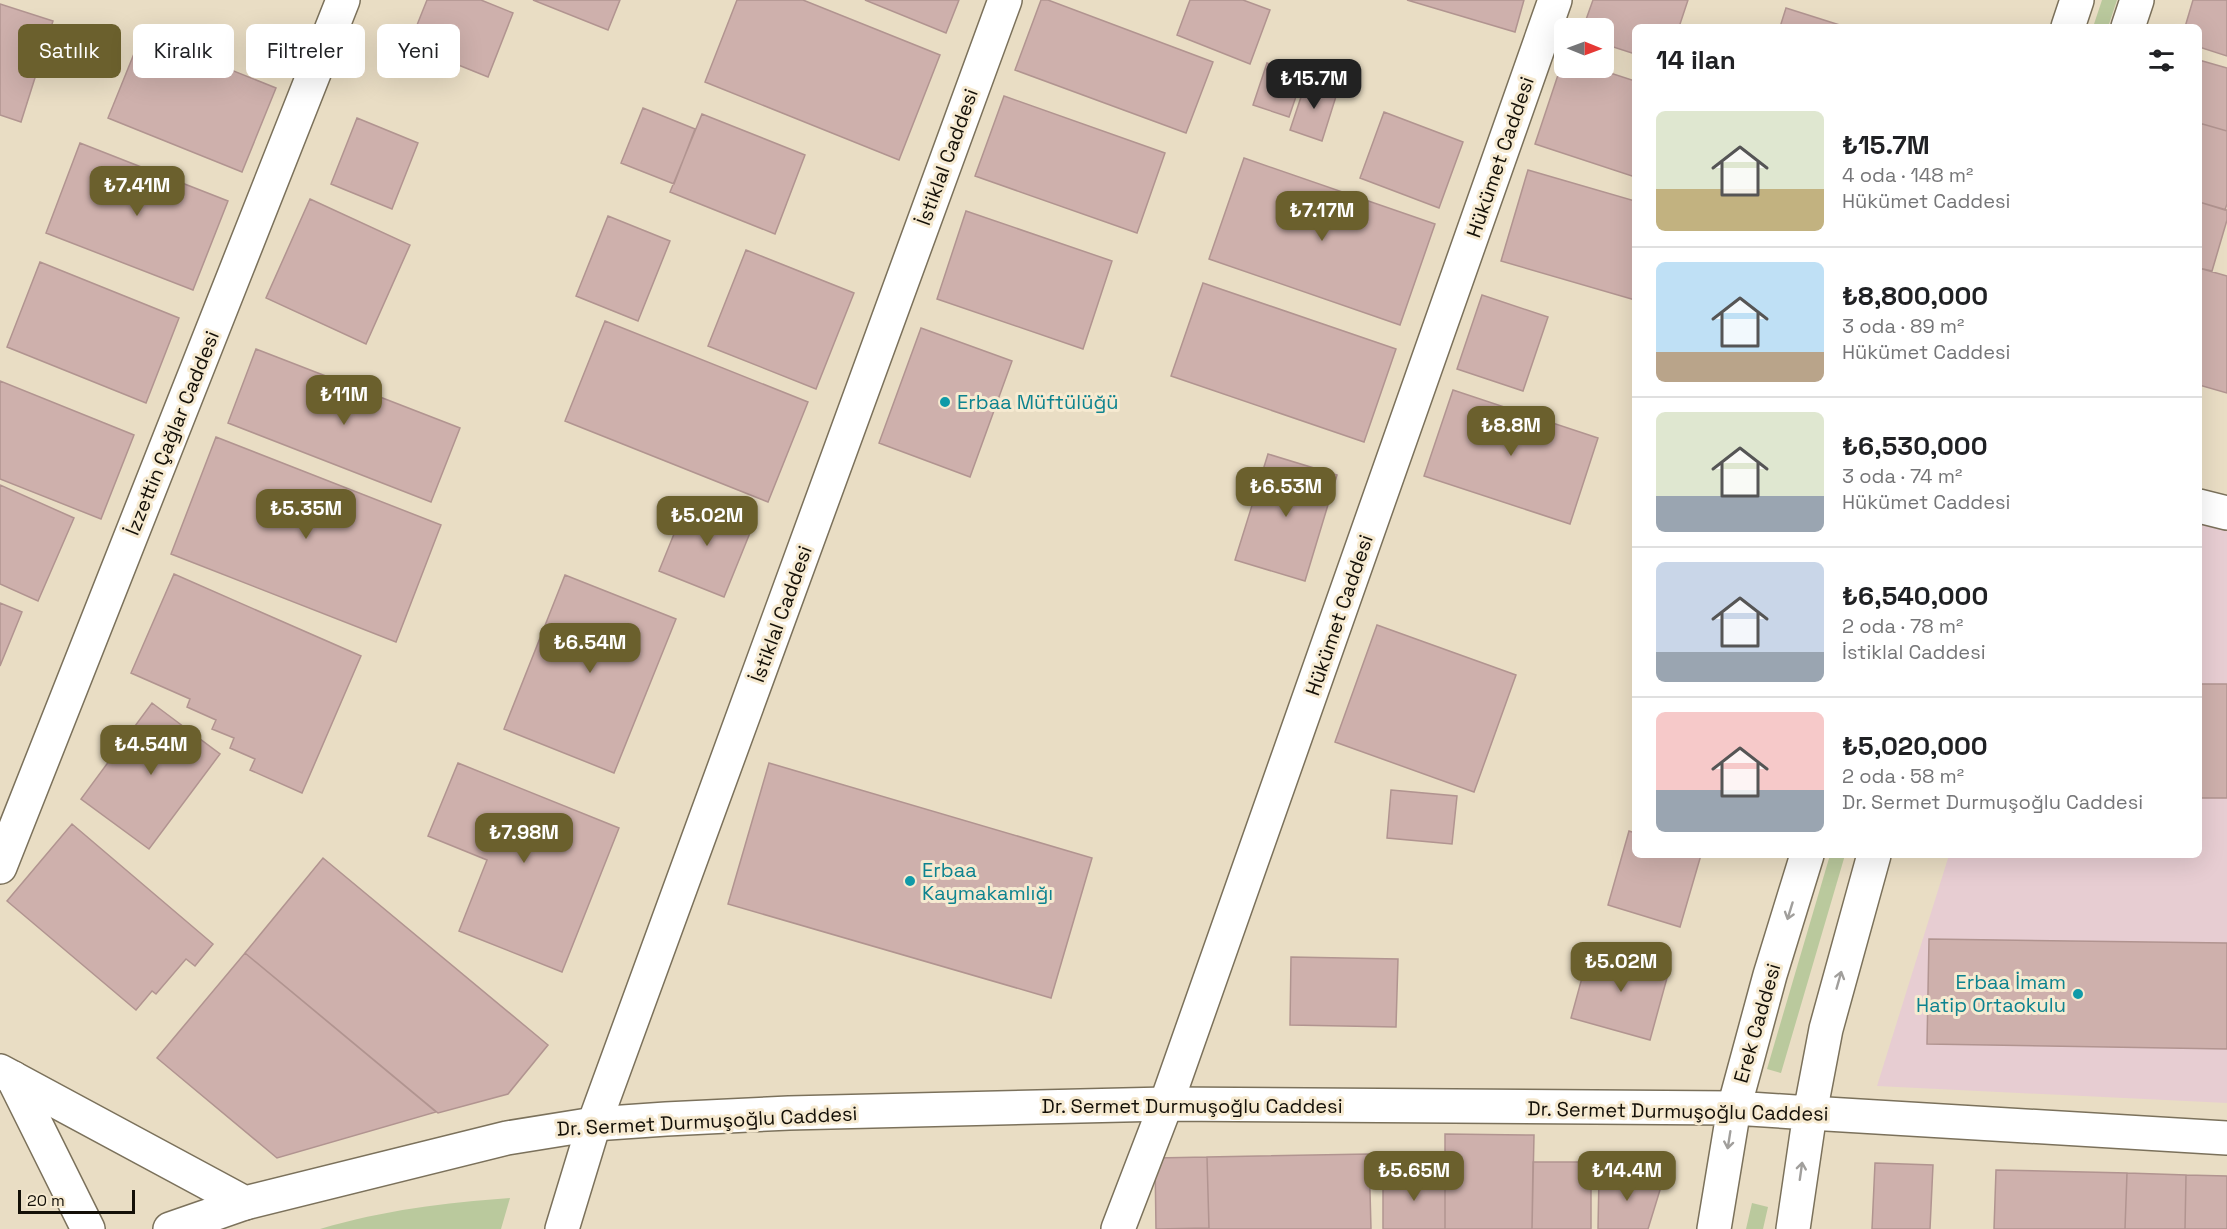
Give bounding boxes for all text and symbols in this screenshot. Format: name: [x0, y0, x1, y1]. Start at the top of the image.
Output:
north arrow: [1554, 18, 1614, 78]
map controls: [1554, 18, 1614, 78]
chip: Satılık: [18, 24, 121, 78]
chip: Kiralık: [133, 24, 234, 78]
chip: Filtreler: [246, 24, 365, 78]
chip: Yeni: [377, 24, 460, 78]
text: 14 ilan: [1656, 43, 1736, 77]
icon: filters: [2145, 44, 2178, 77]
pin: ₺15.7M: [1265, 59, 1363, 110]
text: ₺15.7M: [1280, 65, 1348, 91]
street label: Hükümet Caddesi: [1460, 73, 1540, 241]
street label: İstiklal Caddesi: [910, 85, 984, 229]
text: ₺15.7M: [1842, 128, 1930, 162]
icon: home: [1704, 135, 1776, 207]
text: 4 oda · 148 m²: [1842, 162, 1973, 188]
pin: ₺7.41M: [88, 166, 186, 217]
text: ₺7.41M: [104, 172, 170, 198]
text: Hükümet Caddesi: [1842, 188, 2010, 214]
pin: ₺7.17M: [1273, 191, 1371, 242]
text: ₺7.17M: [1290, 197, 1354, 223]
text: ₺8,800,000: [1842, 279, 1988, 313]
icon: home: [1704, 286, 1776, 358]
text: 3 oda · 89 m²: [1842, 313, 1964, 339]
street label: İzzettin Çağlar Caddesi: [119, 327, 225, 539]
text: Hükümet Caddesi: [1842, 339, 2010, 365]
pin: ₺11M: [308, 375, 380, 426]
text: ₺11M: [320, 381, 368, 407]
place label: Erbaa Müftülüğü: [957, 389, 1119, 415]
marker: Erbaa Müftülüğü: [938, 395, 952, 409]
pin: ₺8.8M: [1469, 406, 1553, 457]
text: ₺8.8M: [1481, 412, 1541, 438]
text: ₺6,530,000: [1842, 429, 1988, 463]
icon: home: [1704, 436, 1776, 508]
text: 3 oda · 74 m²: [1842, 463, 1962, 489]
pin: ₺6.53M: [1237, 467, 1335, 518]
text: ₺6.53M: [1250, 473, 1322, 499]
pin: ₺5.35M: [257, 489, 355, 540]
text: Hükümet Caddesi: [1842, 489, 2010, 515]
text: ₺5.35M: [270, 495, 342, 521]
pin: ₺5.02M: [658, 496, 756, 547]
text: ₺5.02M: [671, 502, 743, 528]
street label: Hükümet Caddesi: [1299, 531, 1379, 699]
street label: İstiklal Caddesi: [744, 542, 818, 686]
text: ₺6,540,000: [1842, 579, 1988, 613]
icon: home: [1704, 586, 1776, 658]
text: 2 oda · 78 m²: [1842, 613, 1963, 639]
pin: ₺6.54M: [541, 623, 639, 674]
text: ₺6.54M: [554, 629, 627, 655]
text: İstiklal Caddesi: [1842, 639, 1986, 665]
pin: ₺4.54M: [102, 725, 200, 776]
text: ₺5,020,000: [1842, 729, 1988, 763]
text: ₺4.54M: [114, 731, 188, 757]
icon: home: [1704, 736, 1776, 808]
text: 2 oda · 58 m²: [1842, 763, 1964, 789]
text: Dr. Sermet Durmuşoğlu Caddesi: [1842, 789, 2143, 815]
pin: ₺7.98M: [475, 813, 573, 864]
text: ₺7.98M: [489, 819, 559, 845]
place label: Erbaa Kaymakamlığı: [922, 857, 1053, 906]
marker: Erbaa Kaymakamlığı: [903, 874, 917, 888]
one-way arrow: [1784, 901, 1795, 920]
pin: ₺5.02M: [1572, 942, 1670, 993]
text: ₺5.02M: [1585, 948, 1657, 974]
street label: Erek Caddesi: [1728, 960, 1786, 1086]
place label: Erbaa İmam Hatip Ortaokulu: [1916, 969, 2066, 1018]
one-way arrow: [1834, 971, 1845, 990]
marker: Erbaa İmam Hatip Ortaokulu: [2071, 987, 2085, 1001]
street label: Dr. Sermet Durmuşoğlu Caddesi: [1041, 1093, 1343, 1119]
street label: Dr. Sermet Durmuşoğlu Caddesi: [1527, 1095, 1829, 1127]
street label: Dr. Sermet Durmuşoğlu Caddesi: [556, 1100, 858, 1142]
one-way arrow: [1723, 1129, 1734, 1149]
pin: ₺5.65M: [1365, 1151, 1463, 1202]
pin: ₺14.4M: [1578, 1151, 1676, 1202]
text: ₺5.65M: [1378, 1157, 1450, 1183]
text: ₺14.4M: [1592, 1157, 1662, 1183]
one-way arrow: [1796, 1162, 1807, 1182]
scale bar: [18, 1187, 135, 1214]
text: 20 m: [27, 1190, 65, 1211]

